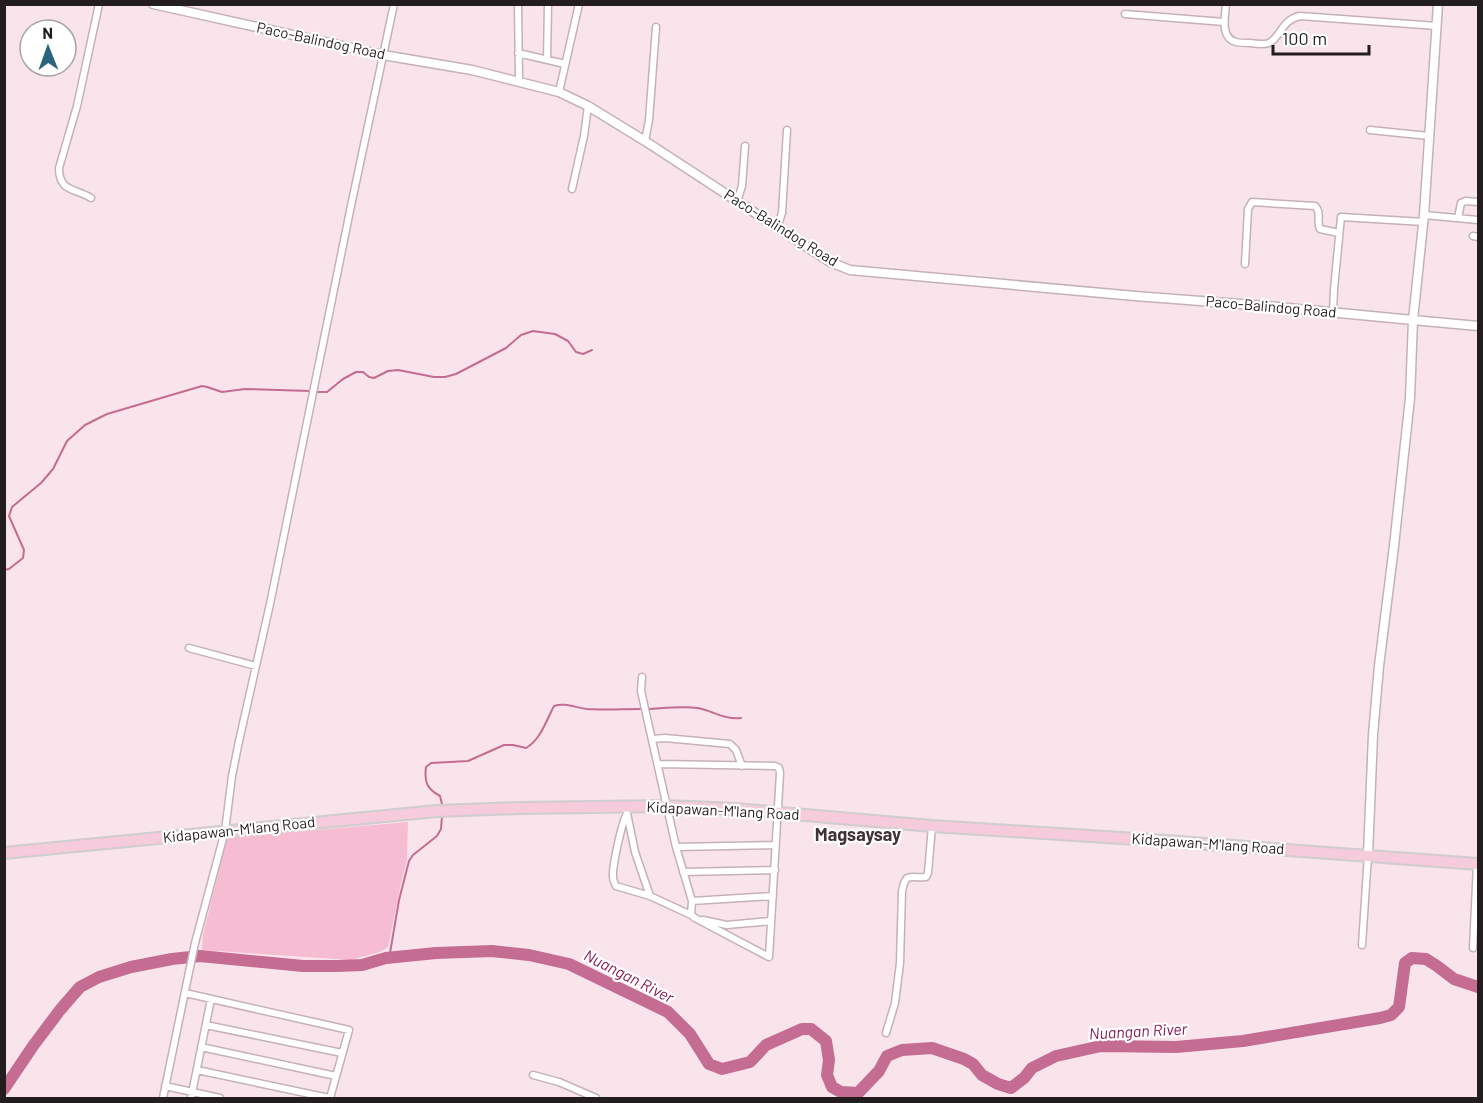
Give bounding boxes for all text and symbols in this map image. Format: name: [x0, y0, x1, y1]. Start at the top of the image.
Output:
north arrow: [18, 18, 78, 78]
street label: Paco-Balindog Road: [255, 18, 387, 62]
scale bar: [1273, 18, 1369, 56]
text: N: [42, 23, 53, 42]
text: 100 m: [1282, 27, 1327, 49]
street label: Paco-Balindog Road: [721, 185, 842, 270]
street label: Paco-Balindog Road: [1205, 291, 1337, 321]
street label: Kidapawan-M'lang Road: [646, 797, 800, 823]
street label: Kidapawan-M'lang Road: [162, 812, 316, 846]
district label: Magsaysay: [815, 823, 901, 845]
street label: Kidapawan-M'lang Road: [1131, 829, 1285, 857]
water label: Nuangan River: [581, 945, 679, 1007]
water label: Nuangan River: [1088, 1018, 1189, 1043]

